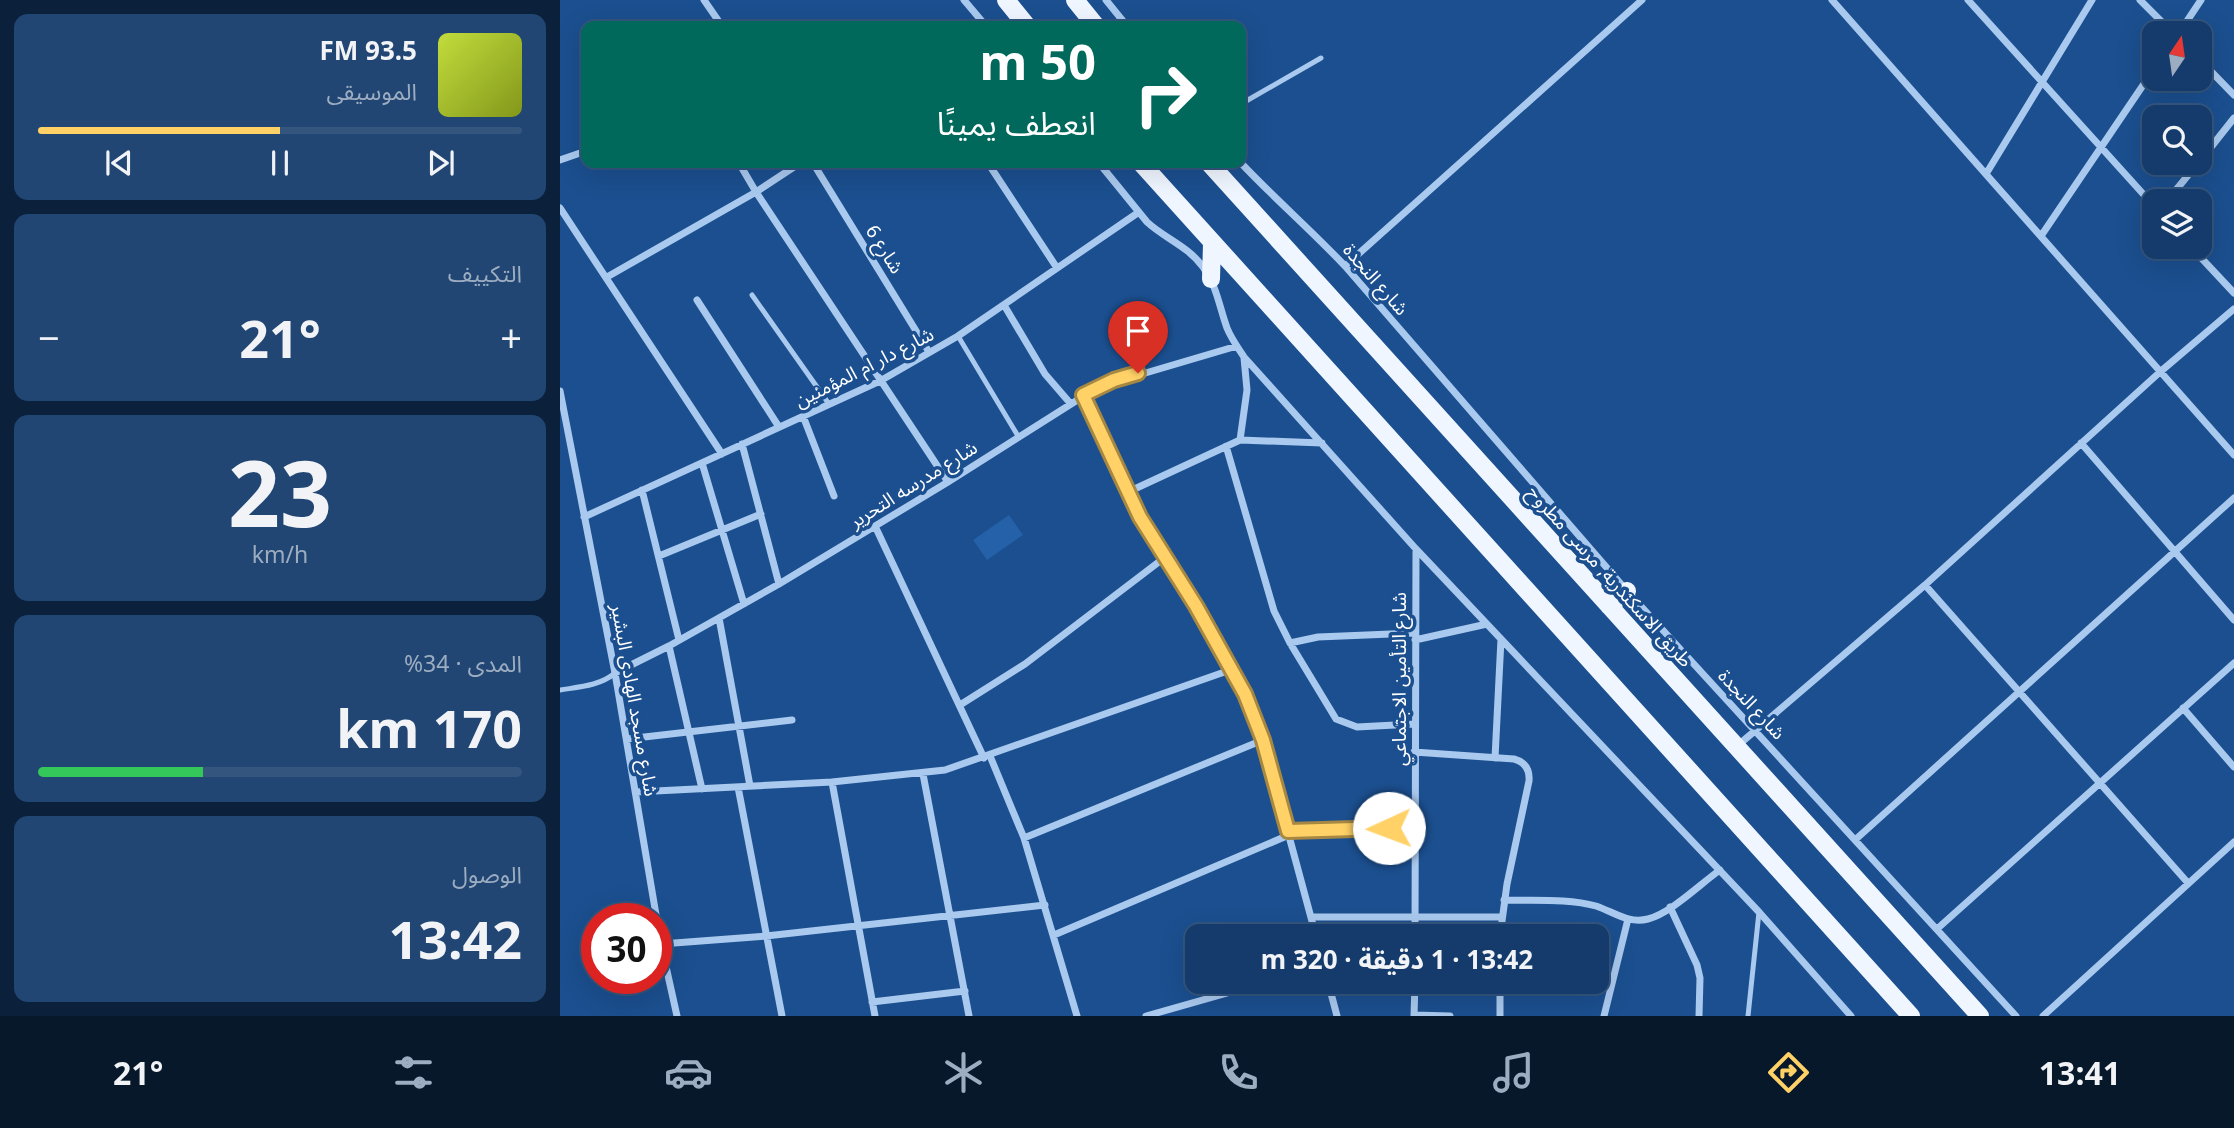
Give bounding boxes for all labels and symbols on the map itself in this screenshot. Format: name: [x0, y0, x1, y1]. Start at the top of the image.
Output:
north arrow: [2142, 21, 2212, 91]
street label: شارع 6: [859, 220, 910, 279]
street label: شارع النجدة: [1337, 237, 1415, 321]
pin: [1108, 301, 1168, 373]
street label: شارع دار ام المؤمنين: [790, 321, 939, 415]
street label: شارع مدرسه التحرير: [843, 434, 982, 535]
street label: طريق الاسكندرية, مرسى مطروح: [1521, 480, 1699, 673]
street label: شارع التأمين الاجتماعي: [1386, 592, 1414, 766]
street label: شارع مسجد الهادى البشير: [604, 601, 665, 798]
street label: شارع النجدة: [1712, 663, 1791, 746]
position arrow: [1352, 791, 1426, 865]
speed limit sign: 30: [581, 903, 672, 994]

